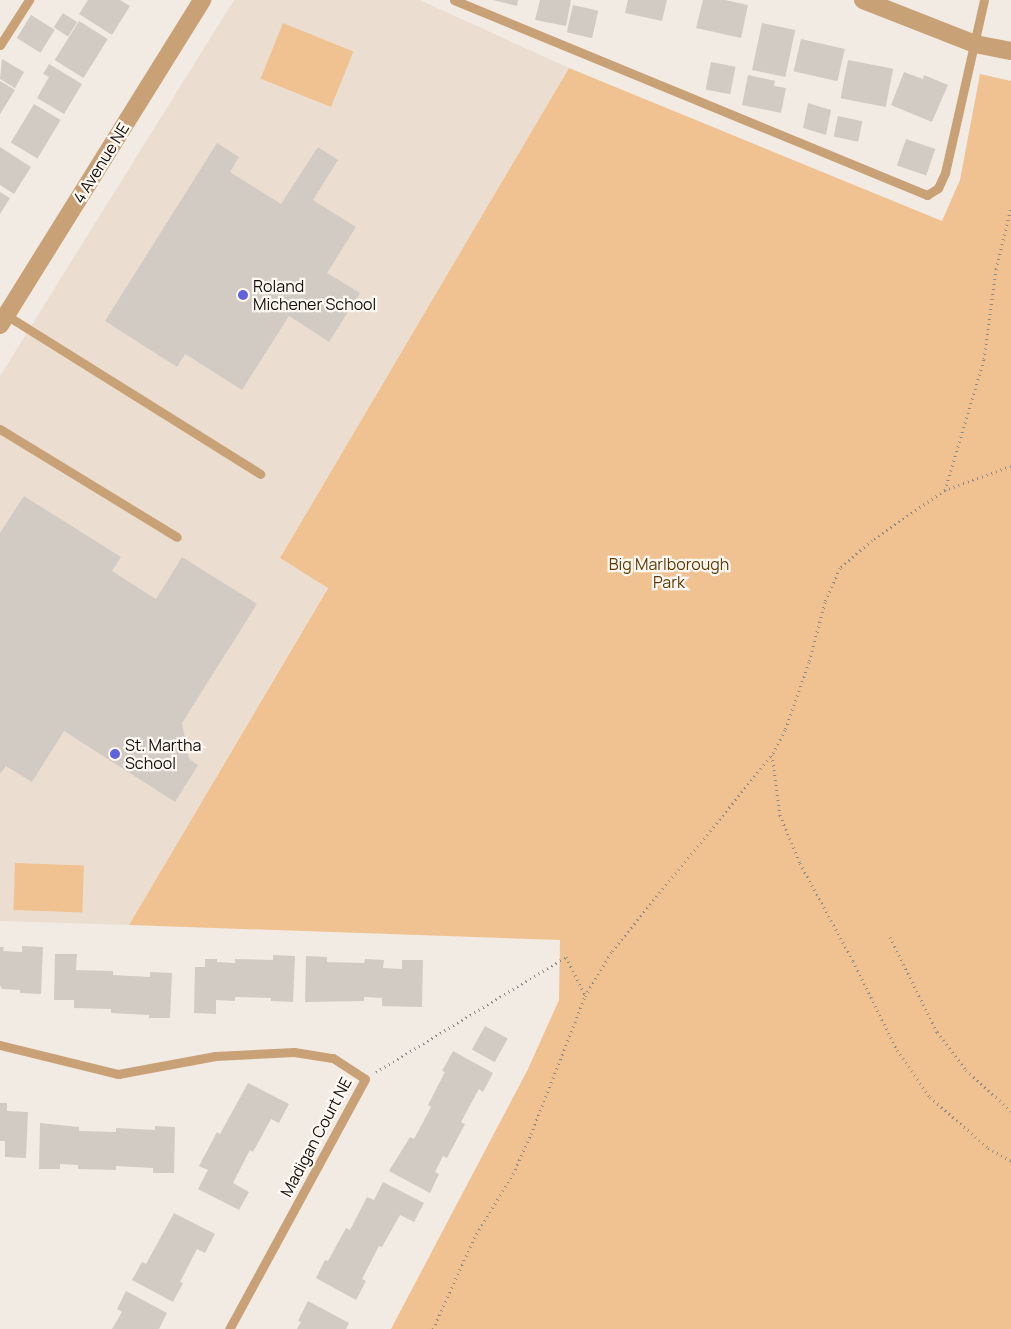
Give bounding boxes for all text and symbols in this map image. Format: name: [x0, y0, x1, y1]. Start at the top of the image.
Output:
street label: 4 Avenue NE: [69, 119, 133, 207]
place label: Roland Michener School: [253, 276, 376, 314]
marker: Roland Michener School: [237, 289, 249, 301]
park label: Big Marlborough Park: [609, 554, 729, 592]
place label: St. Martha School: [125, 735, 201, 773]
marker: St. Martha School: [109, 748, 121, 760]
street label: Madigan Court NE: [276, 1074, 356, 1200]

